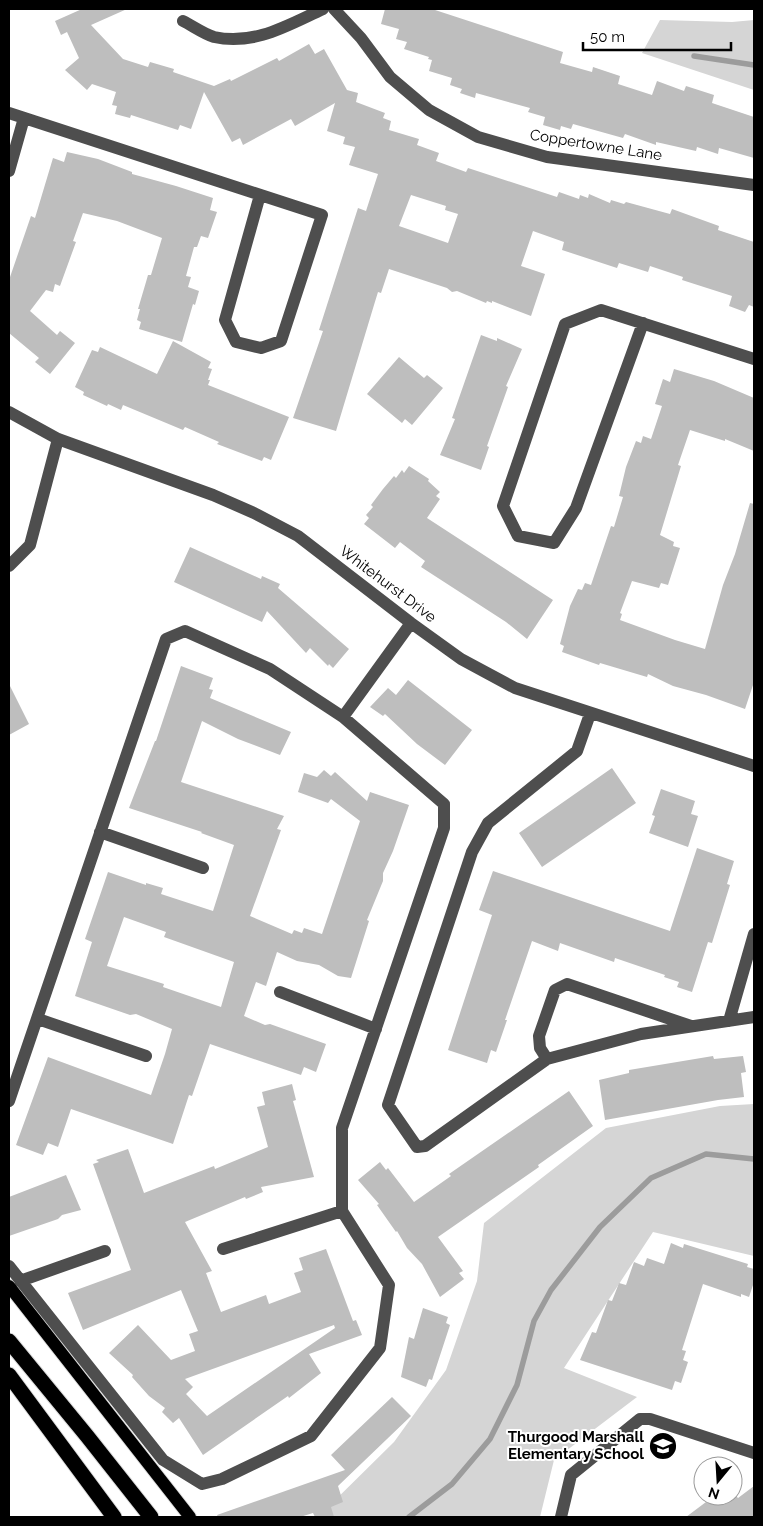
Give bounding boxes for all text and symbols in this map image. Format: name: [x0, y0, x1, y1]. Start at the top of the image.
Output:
scale bar: [583, 20, 730, 52]
text: 50 m: [590, 28, 625, 46]
street label: Coppertowne Lane: [529, 126, 663, 164]
street label: Whitehurst Drive: [336, 542, 440, 626]
place label: Thurgood Marshall Elementary School: [508, 1428, 644, 1463]
school or university icon: Thurgood Marshall Elementary School: [648, 1431, 678, 1461]
north arrow: [693, 1456, 743, 1506]
text: N: [706, 1484, 722, 1503]

